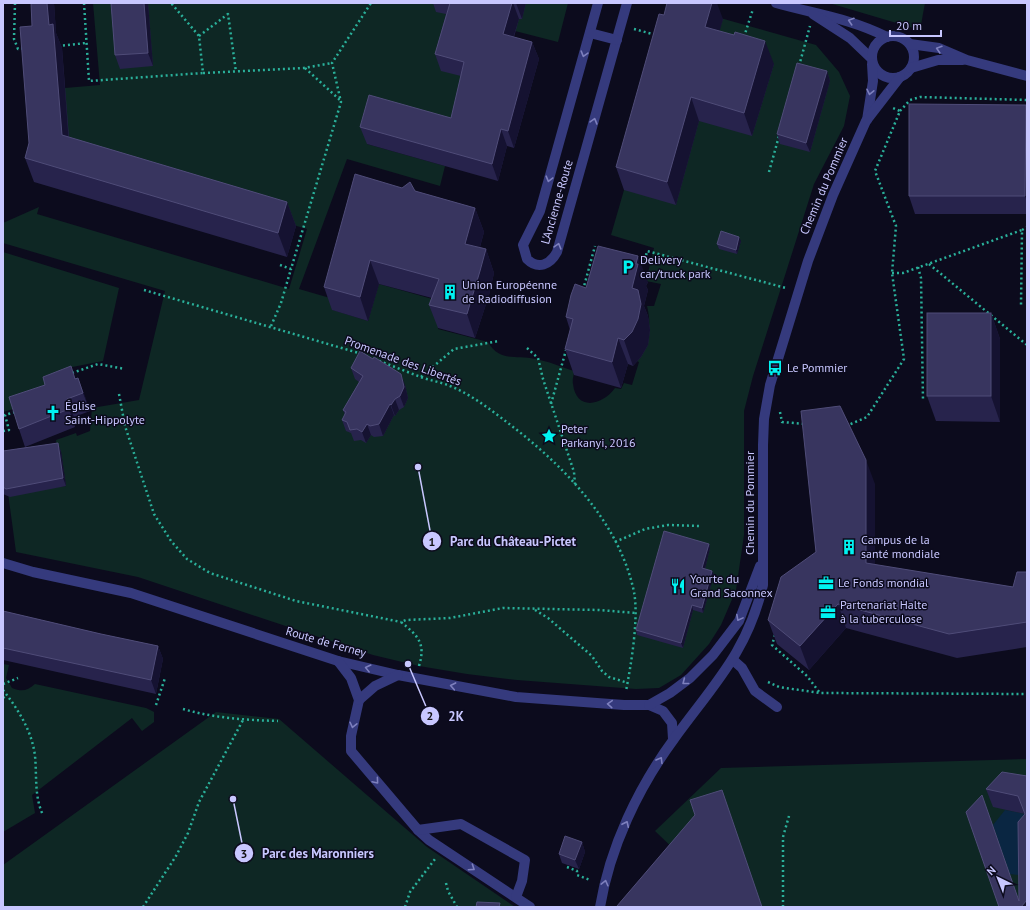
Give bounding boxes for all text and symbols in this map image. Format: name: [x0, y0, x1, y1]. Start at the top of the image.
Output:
scale bar: [890, 12, 941, 38]
one-way arrow: [848, 17, 855, 26]
text: 20 m: [896, 18, 922, 33]
one-way arrow: [936, 45, 943, 53]
one-way arrow: [580, 51, 588, 57]
one-way arrow: [867, 89, 875, 95]
one-way arrow: [589, 118, 598, 125]
street label: Chemin du Pommier: [796, 135, 851, 237]
street label: L'Ancienne-Route: [537, 158, 576, 246]
one-way arrow: [545, 176, 554, 183]
one-way arrow: [554, 243, 562, 250]
place label: Delivery car/truck park: [640, 252, 711, 281]
parking icon: Delivery car/truck park: [619, 258, 637, 276]
place label: Union Européenne de Radiodiffusion: [462, 277, 557, 306]
building icon: Union Européenne de Radiodiffusion: [441, 283, 459, 301]
street label: Promenade des Libertés: [343, 332, 464, 389]
bus stop icon: Le Pommier: [766, 359, 784, 377]
place label: Le Pommier: [787, 360, 847, 375]
place label: Église Saint-Hippolyte: [65, 398, 145, 427]
church icon: Église Saint-Hippolyte: [44, 404, 62, 422]
place label: Peter Parkanyi, 2016: [561, 421, 636, 450]
place icon: Peter Parkanyi, 2016: [540, 427, 558, 445]
street label: Chemin du Pommier: [742, 451, 757, 555]
callout: Parc du Château-Pictet: [422, 529, 584, 554]
place label: Campus de la santé mondiale: [861, 532, 940, 561]
text: Parc du Château-Pictet: [450, 533, 576, 550]
text: 1: [429, 534, 435, 549]
building icon: Campus de la santé mondiale: [840, 538, 858, 556]
place label: Yourte du Grand Saconnex: [690, 571, 773, 600]
office icon: Le Fonds mondial: [817, 574, 835, 592]
place label: Le Fonds mondial: [838, 575, 929, 590]
restaurant icon: Yourte du Grand Saconnex: [669, 577, 687, 595]
place label: Partenariat Halte à la tuberculose: [840, 597, 927, 626]
office icon: Partenariat Halte à la tuberculose: [819, 603, 837, 621]
one-way arrow: [736, 614, 744, 622]
street label: Route de Ferney: [284, 623, 368, 660]
one-way arrow: [365, 664, 371, 672]
one-way arrow: [682, 677, 689, 684]
one-way arrow: [450, 682, 457, 691]
one-way arrow: [607, 699, 613, 708]
callout: 2K: [420, 704, 471, 729]
text: 2: [427, 708, 433, 723]
text: 2K: [448, 708, 464, 725]
one-way arrow: [349, 721, 358, 728]
one-way arrow: [655, 757, 663, 764]
one-way arrow: [372, 777, 379, 784]
one-way arrow: [621, 821, 629, 828]
callout: Parc des Maronniers: [234, 841, 382, 866]
text: Parc des Maronniers: [262, 845, 374, 862]
text: 3: [241, 846, 247, 861]
north arrow: [978, 858, 1018, 898]
one-way arrow: [467, 863, 474, 870]
text: N: [984, 863, 999, 878]
one-way arrow: [600, 880, 608, 886]

